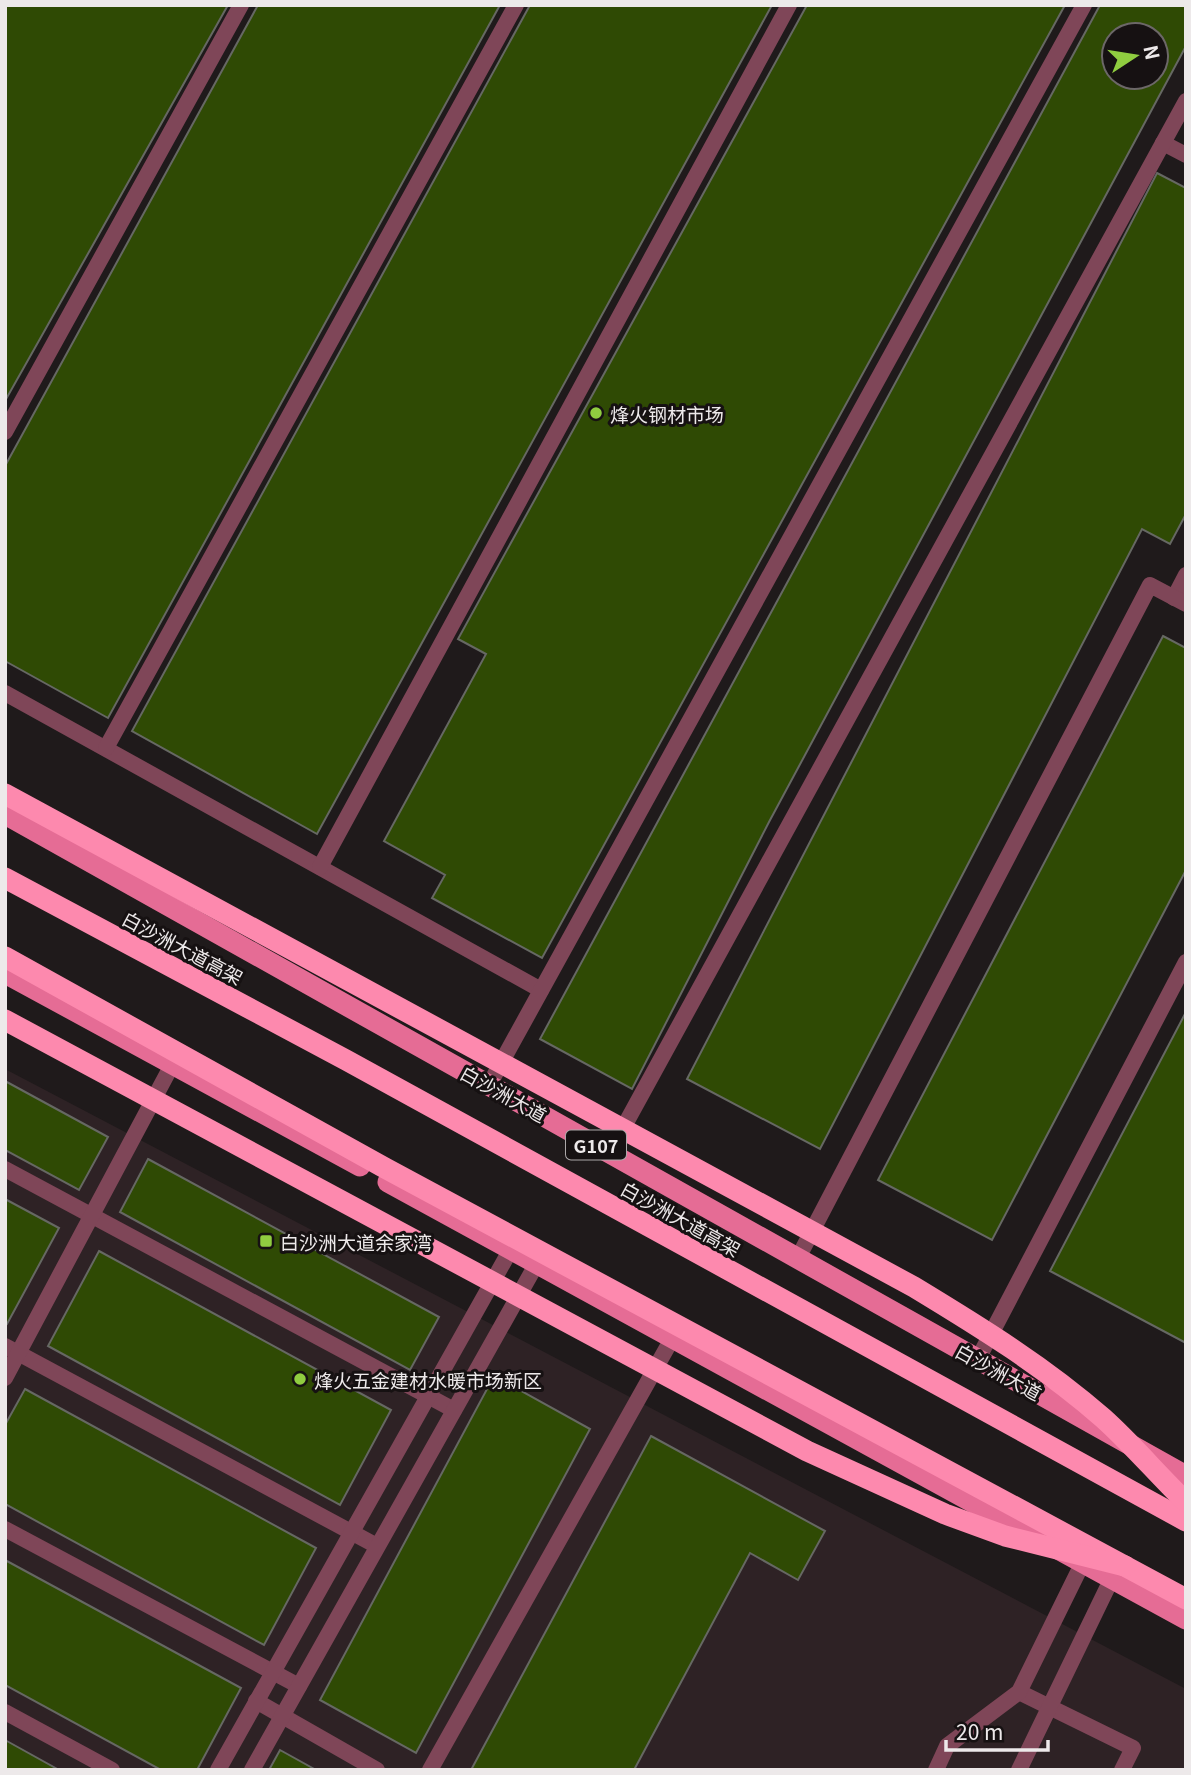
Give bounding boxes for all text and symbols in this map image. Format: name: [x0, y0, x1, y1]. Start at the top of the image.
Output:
north arrow: [1100, 21, 1170, 91]
text: N: [1138, 42, 1168, 62]
place label: 烽火钢材市场: [610, 400, 724, 427]
marker: 烽火钢材市场: [588, 405, 604, 421]
street label: 白沙洲大道高架: [118, 904, 248, 990]
street label: 白沙洲大道: [456, 1058, 552, 1128]
road number: G107: [566, 1130, 626, 1160]
street label: 白沙洲大道高架: [616, 1174, 746, 1262]
place label: 白沙洲大道余家湾: [280, 1228, 432, 1255]
marker: 白沙洲大道余家湾: [258, 1233, 274, 1249]
street label: 白沙洲大道: [951, 1336, 1047, 1406]
place label: 烽火五金建材水暖市场新区: [314, 1366, 542, 1393]
marker: 烽火五金建材水暖市场新区: [292, 1371, 308, 1387]
scale bar: [946, 1708, 1048, 1752]
text: 20 m: [956, 1716, 1003, 1746]

